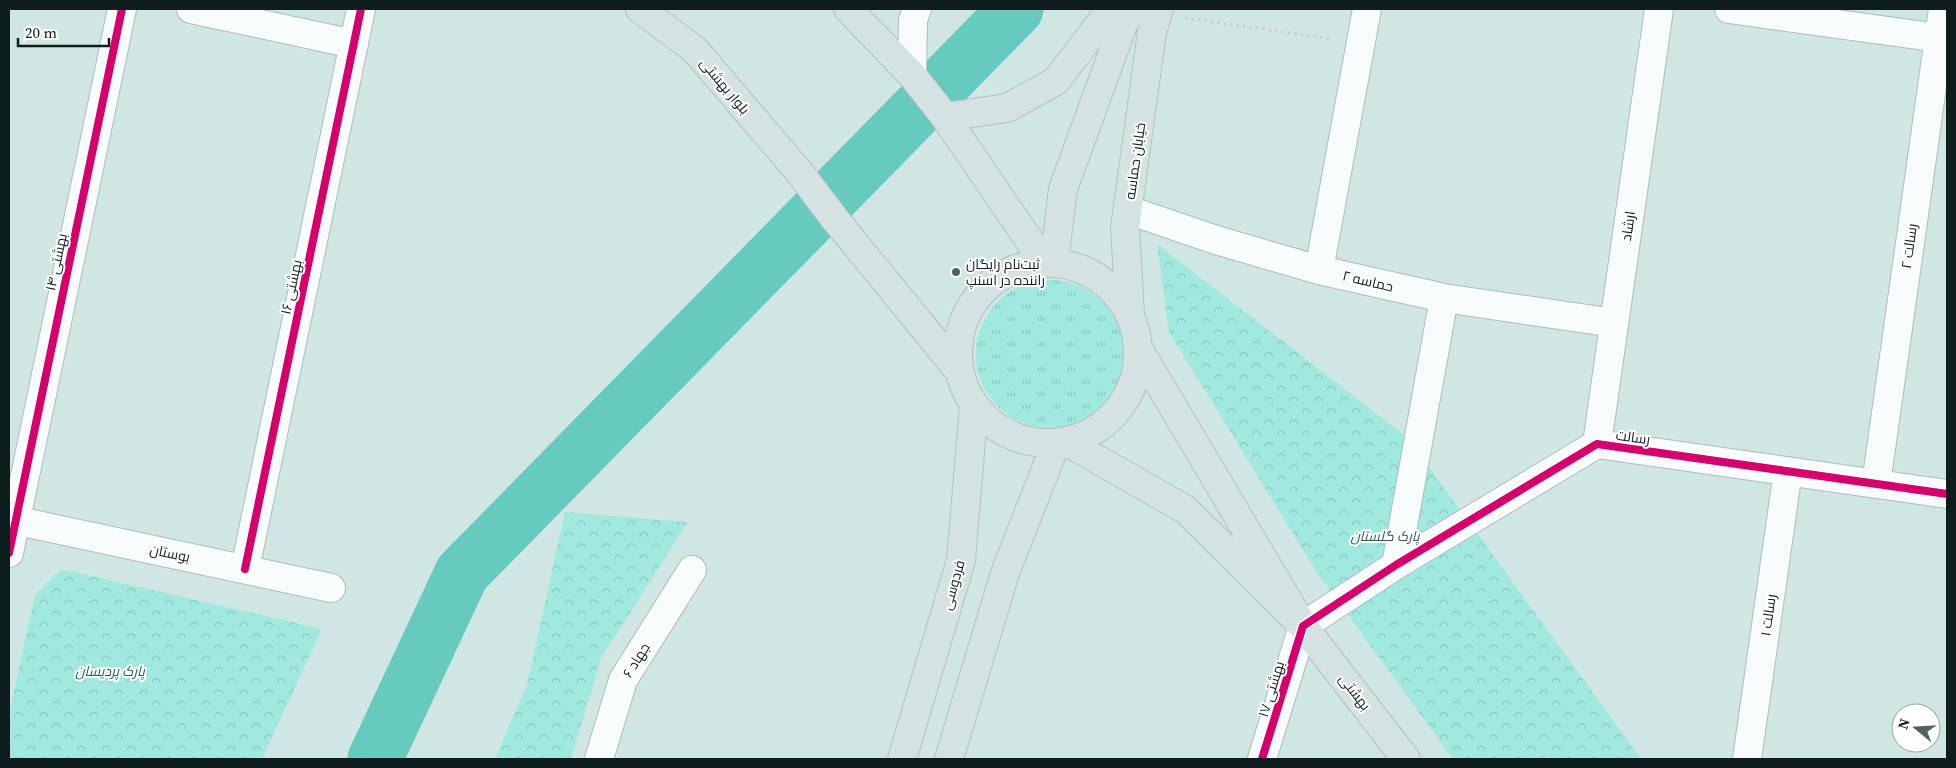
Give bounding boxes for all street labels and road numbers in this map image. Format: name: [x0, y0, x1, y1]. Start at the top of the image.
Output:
street label: بلوار بهشتی: [695, 53, 755, 119]
street label: خیابان حماسه: [1120, 121, 1150, 201]
street label: ارشاد: [1616, 210, 1640, 242]
street label: رسالت ۲: [1896, 222, 1922, 270]
street label: بهشتی ۱۴: [40, 231, 72, 293]
street label: بهشتی ۱۶: [275, 258, 307, 316]
street label: حماسه ۲: [1341, 265, 1395, 297]
street label: رسالت: [1614, 425, 1652, 449]
street label: بوستان: [148, 539, 192, 567]
street label: فردوسی: [936, 558, 970, 612]
street label: رسالت ۱: [1755, 593, 1781, 637]
street label: جهاد ۶: [617, 639, 655, 681]
street label: بهشتی ۱۷: [1253, 658, 1289, 720]
street label: بهشتی: [1334, 669, 1376, 715]

